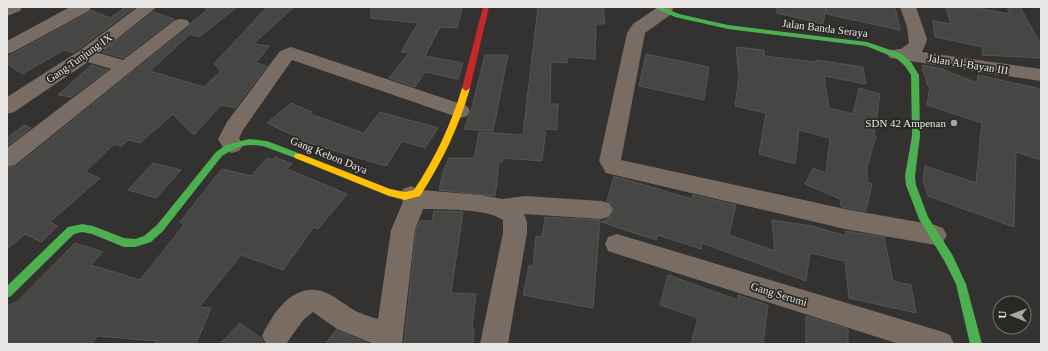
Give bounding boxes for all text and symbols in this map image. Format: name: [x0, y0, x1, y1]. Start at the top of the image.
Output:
street label: Jalan Banda Seraya: [782, 17, 869, 39]
street label: Gang Tunjung IX: [44, 31, 114, 85]
street label: Jalan Al-Bayan III: [927, 52, 1009, 76]
place label: SDN 42 Ampenan: [865, 117, 946, 129]
marker: SDN 42 Ampenan: [949, 118, 959, 128]
street label: Gang Kebon Daya: [289, 134, 369, 176]
street label: Gang Serumi: [749, 280, 809, 308]
north arrow: [992, 295, 1032, 335]
text: U: [996, 311, 1008, 319]

